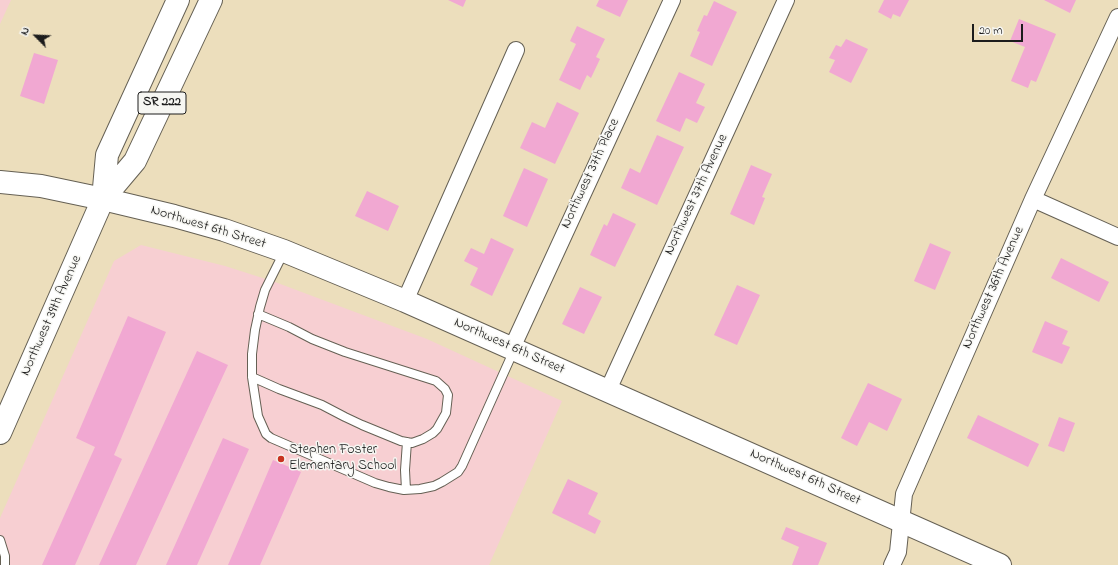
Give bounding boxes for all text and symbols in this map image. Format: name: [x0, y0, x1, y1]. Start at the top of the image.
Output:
north arrow: [16, 16, 56, 56]
scale bar: [974, 16, 1025, 42]
text: 20 m: [979, 22, 1002, 40]
text: N: [16, 24, 34, 38]
road number: SR 222: [138, 92, 186, 114]
street label: Northwest 37th Place: [558, 116, 624, 232]
street label: Northwest 37th Avenue: [662, 132, 732, 258]
street label: Northwest 6th Street: [148, 202, 268, 254]
street label: Northwest 36th Avenue: [960, 224, 1028, 352]
street label: Northwest 39th Avenue: [18, 253, 86, 379]
street label: Northwest 6th Street: [451, 315, 567, 379]
place label: Stephen Foster Elementary School: [289, 443, 396, 476]
street label: Northwest 6th Street: [747, 446, 863, 510]
marker: Stephen Foster Elementary School: [276, 454, 286, 464]

